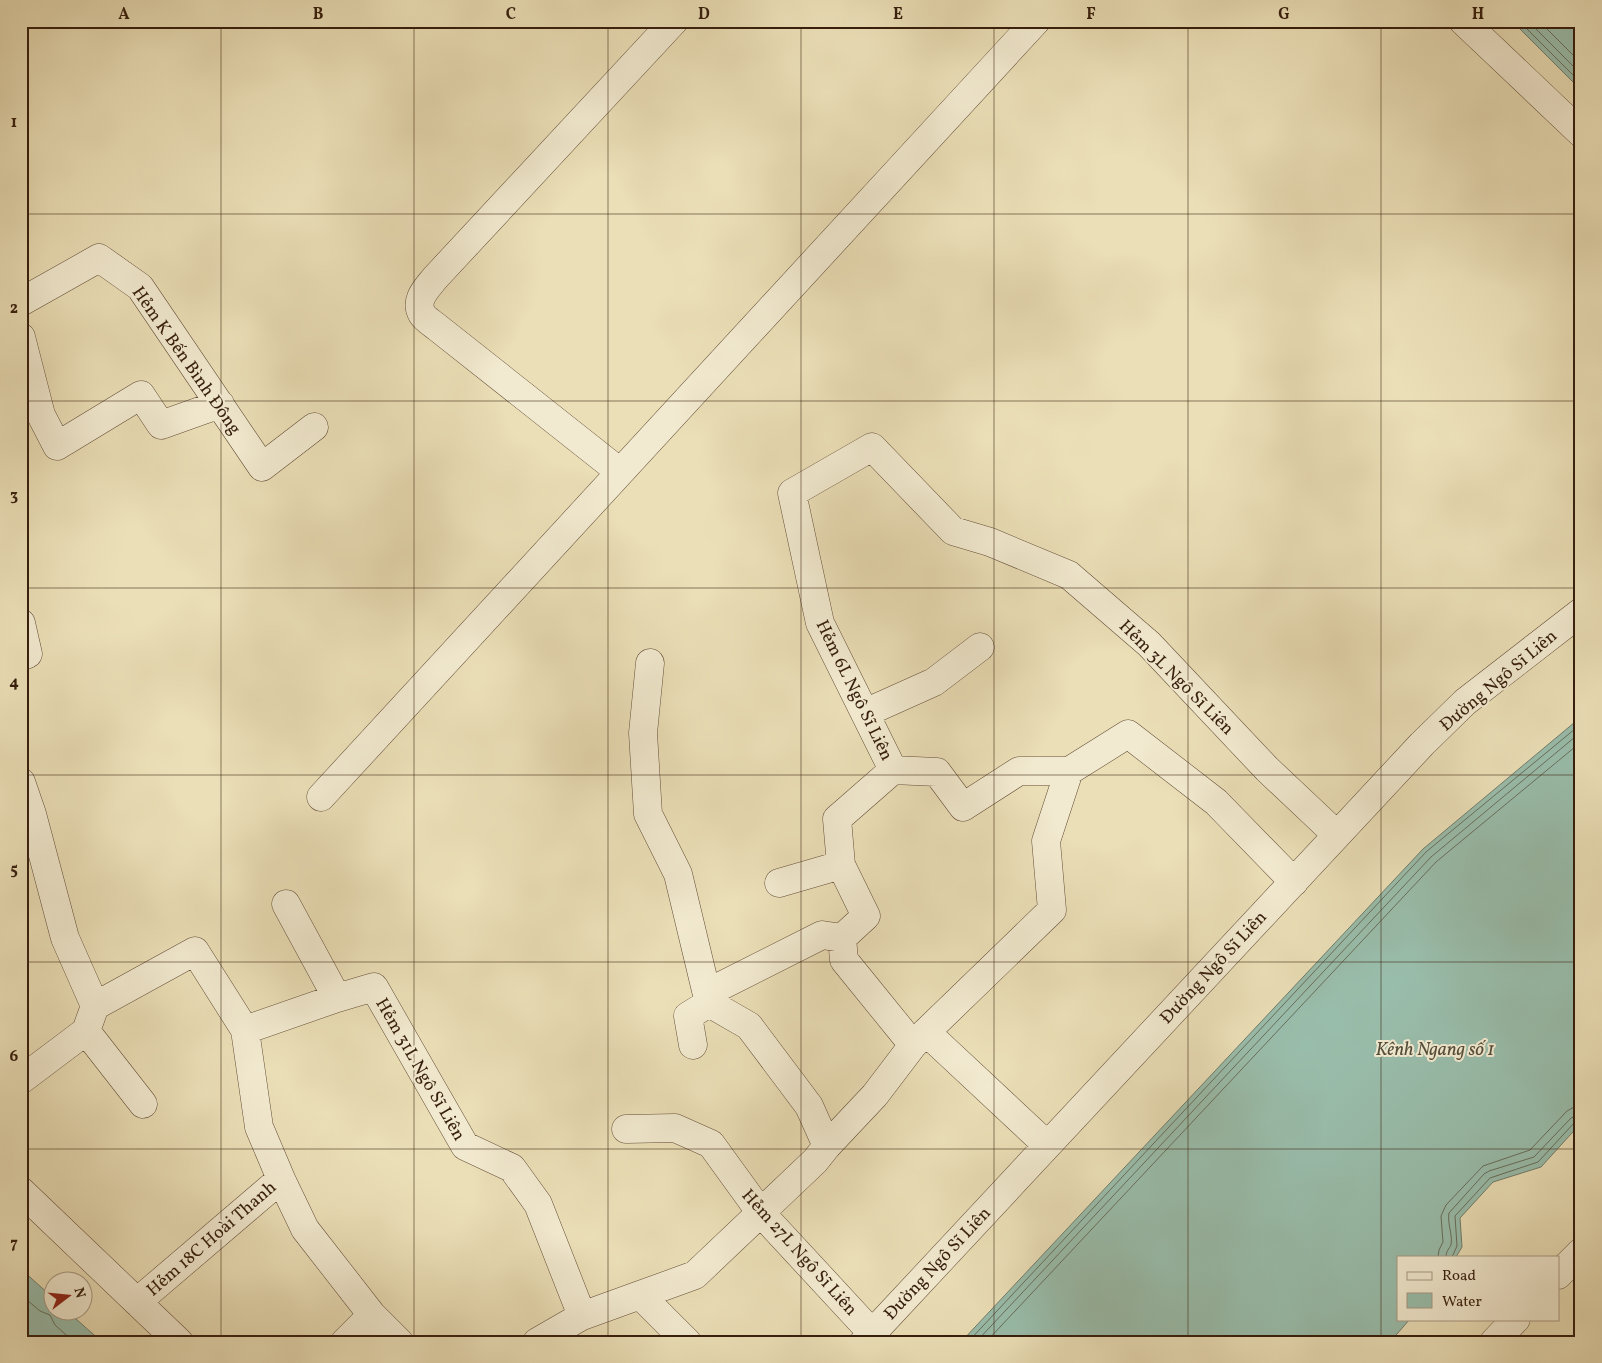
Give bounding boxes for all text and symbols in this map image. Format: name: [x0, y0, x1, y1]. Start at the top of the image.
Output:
text: A: [118, 4, 130, 26]
text: B: [313, 4, 324, 26]
text: C: [506, 4, 516, 26]
text: D: [698, 4, 710, 26]
text: E: [893, 4, 903, 26]
text: F: [1086, 4, 1096, 26]
text: G: [1278, 4, 1290, 26]
text: H: [1472, 4, 1484, 26]
text: 1: [11, 112, 17, 134]
street label: Hẻm K Bến Bình Đông: [125, 282, 246, 440]
text: 2: [10, 298, 18, 320]
text: 3: [10, 485, 18, 507]
street label: Hẻm 3L Ngô Sĩ Liên: [1113, 615, 1239, 742]
street label: Hẻm 6L Ngô Sĩ Liên: [809, 616, 899, 766]
street label: Đường Ngô Sĩ Liên: [1435, 624, 1563, 738]
text: 4: [9, 672, 19, 694]
text: 5: [10, 859, 18, 881]
street label: Đường Ngô Sĩ Liên: [1155, 906, 1273, 1030]
street label: Hẻm 31L Ngô Sĩ Liên: [369, 994, 471, 1146]
water label: Kênh Ngang số 1: [1375, 1037, 1495, 1063]
text: 6: [10, 1046, 19, 1068]
street label: Hẻm 18C Hoài Thanh: [142, 1175, 283, 1303]
street label: Hẻm 27L Ngô Sĩ Liên: [735, 1184, 863, 1322]
street label: Đường Ngô Sĩ Liên: [879, 1202, 997, 1326]
text: 7: [10, 1233, 18, 1255]
legend: [1397, 1256, 1560, 1320]
text: Road: [1442, 1266, 1476, 1287]
north arrow: [42, 1270, 92, 1320]
text: N: [69, 1285, 90, 1300]
text: Water: [1442, 1292, 1482, 1313]

